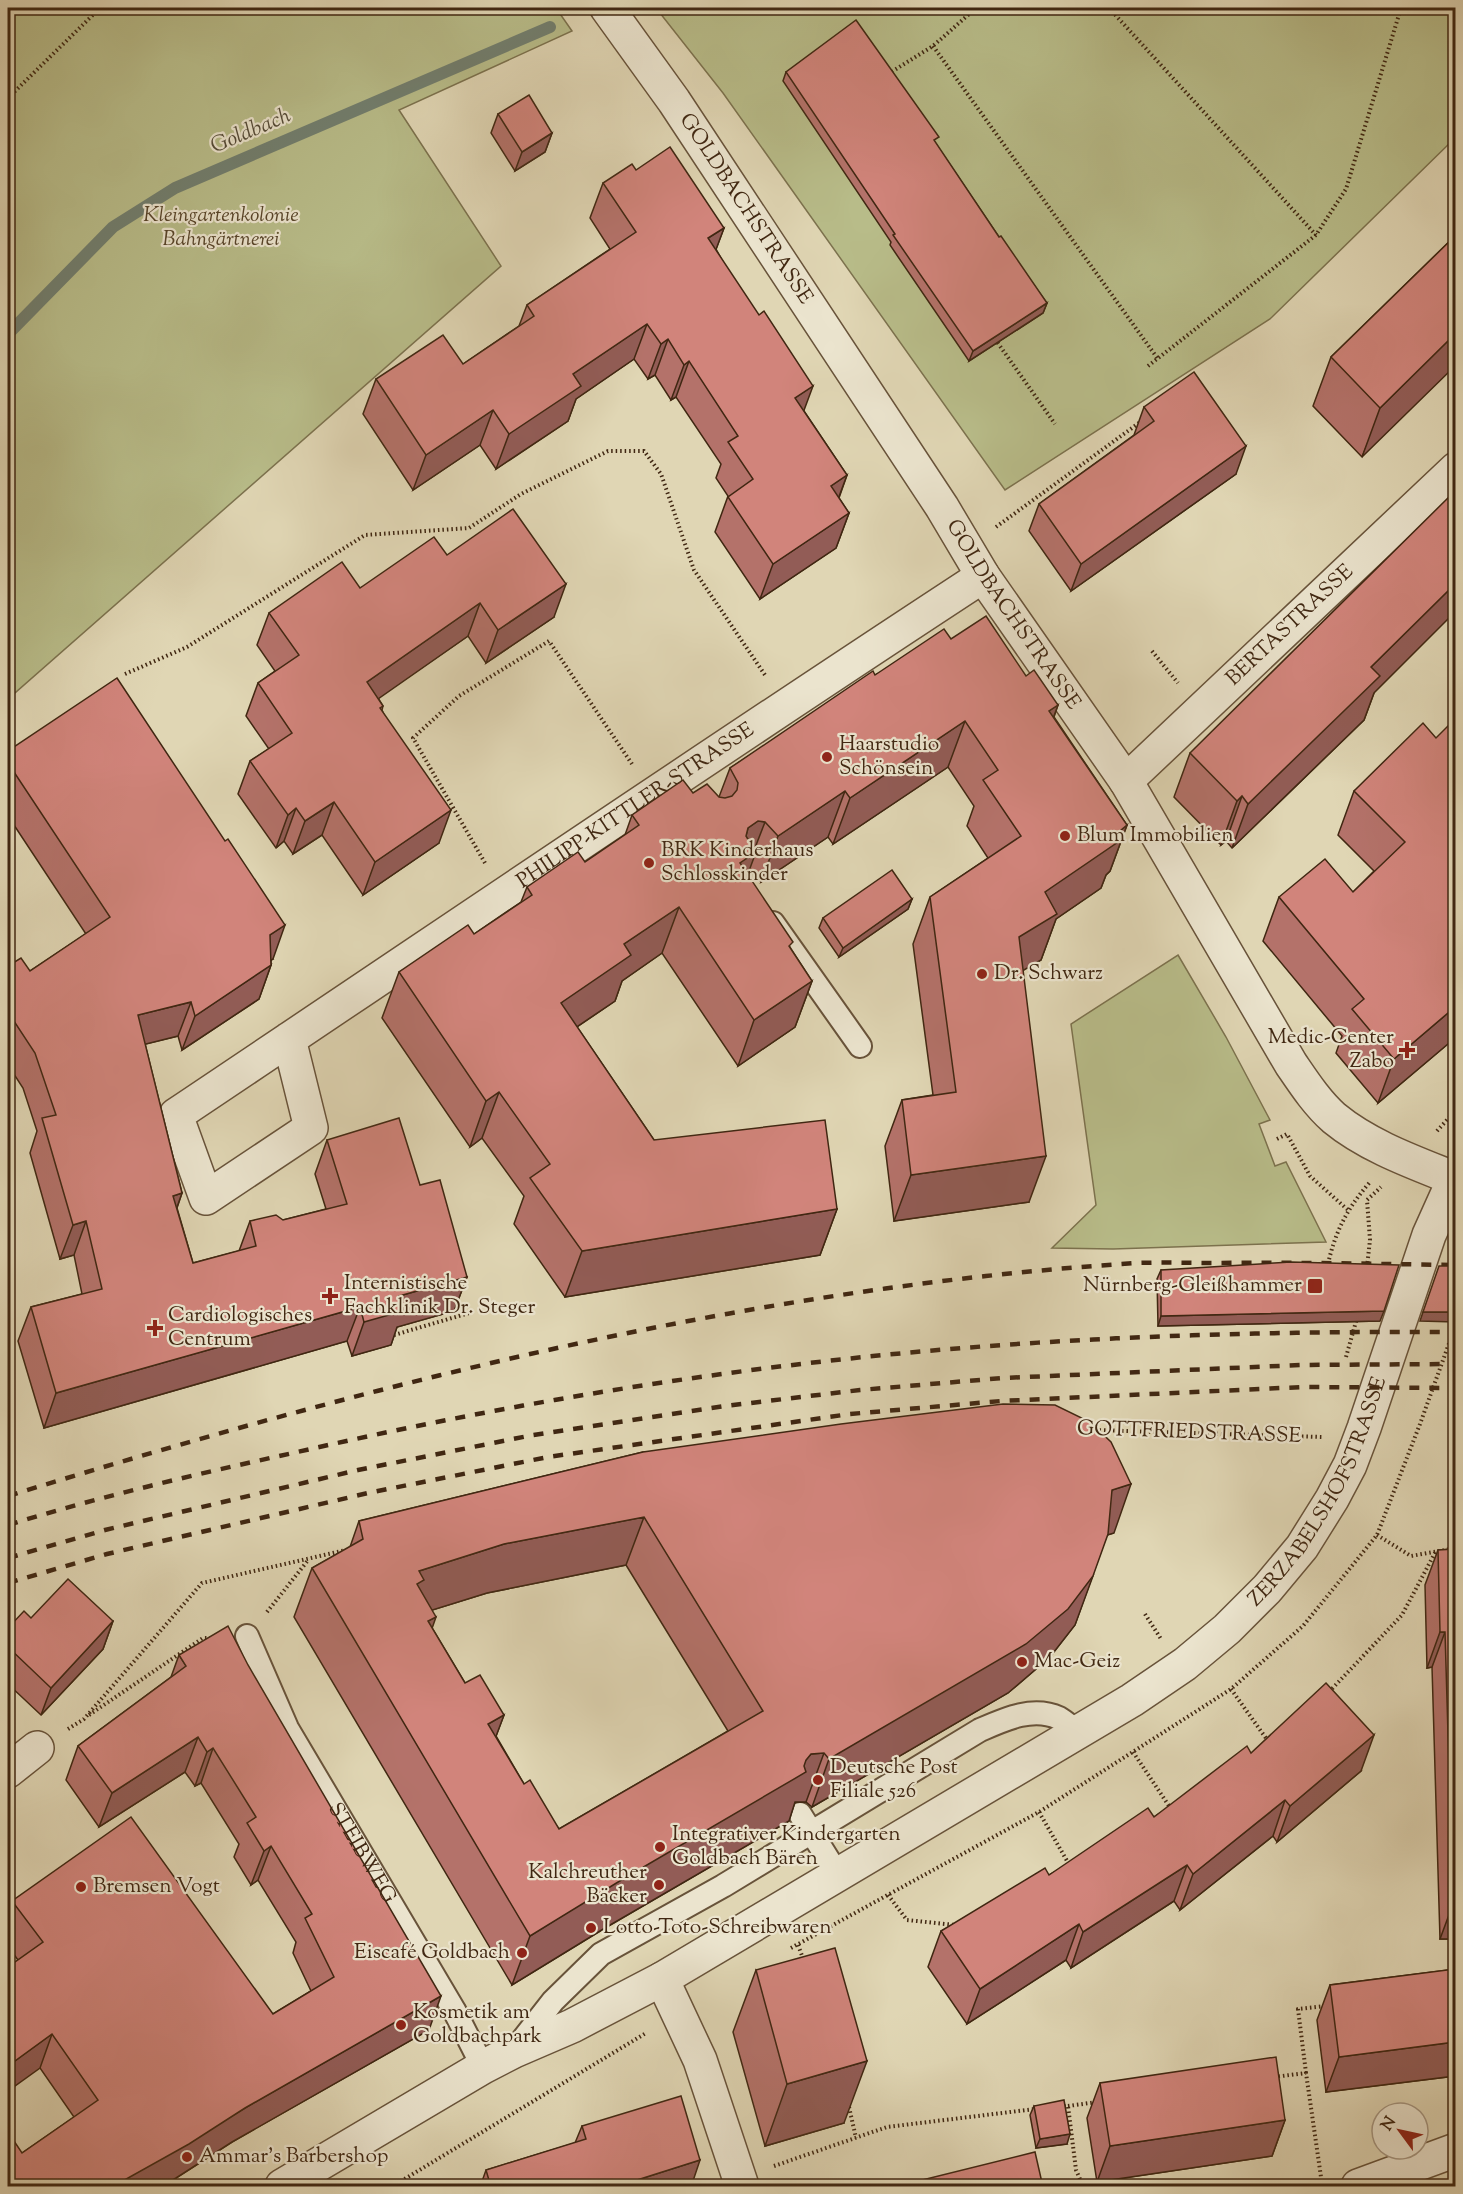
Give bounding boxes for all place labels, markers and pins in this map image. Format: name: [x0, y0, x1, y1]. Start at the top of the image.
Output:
place label: Haarstudio Schönsein: [839, 730, 939, 784]
marker: Haarstudio Schönsein: [820, 750, 834, 764]
place label: Blum Immobilien: [1077, 821, 1234, 851]
marker: Blum Immobilien: [1058, 829, 1072, 843]
place label: BRK Kinderhaus Schlosskinder: [661, 836, 814, 890]
marker: BRK Kinderhaus Schlosskinder: [642, 856, 656, 870]
place label: Dr. Schwarz: [994, 959, 1103, 989]
marker: Dr. Schwarz: [975, 967, 989, 981]
place label: Medic-Center Zabo: [1268, 1023, 1394, 1077]
marker: Medic-Center Zabo: [1398, 1041, 1416, 1059]
place label: Internistische Fachklinik Dr. Steger: [344, 1269, 535, 1323]
place label: Nürnberg-Gleißhammer: [1083, 1271, 1302, 1301]
marker: Nürnberg-Gleißhammer: [1306, 1277, 1324, 1295]
marker: Internistische Fachklinik Dr. Steger: [321, 1287, 339, 1305]
place label: Cardiologisches Centrum: [168, 1301, 312, 1355]
marker: Cardiologisches Centrum: [146, 1319, 164, 1337]
place label: Mac-Geiz: [1034, 1647, 1120, 1677]
marker: Mac-Geiz: [1015, 1655, 1029, 1669]
place label: Deutsche Post Filiale 526: [830, 1753, 958, 1807]
marker: Deutsche Post Filiale 526: [811, 1773, 825, 1787]
place label: Integrativer Kindergarten Goldbach Bären: [672, 1820, 901, 1874]
marker: Integrativer Kindergarten Goldbach Bären: [653, 1840, 667, 1854]
place label: Kalchreuther Bäcker: [528, 1858, 647, 1912]
place label: Bremsen Vogt: [93, 1872, 220, 1902]
marker: Kalchreuther Bäcker: [652, 1878, 666, 1892]
marker: Bremsen Vogt: [74, 1880, 88, 1894]
place label: Lotto-Toto-Schreibwaren: [603, 1913, 832, 1943]
marker: Lotto-Toto-Schreibwaren: [584, 1921, 598, 1935]
place label: Eiscafé Goldbach: [354, 1938, 510, 1968]
marker: Eiscafé Goldbach: [515, 1946, 529, 1960]
place label: Kosmetik am Goldbachpark: [413, 1998, 542, 2052]
marker: Kosmetik am Goldbachpark: [394, 2018, 408, 2032]
place label: Ammar's Barbershop: [199, 2142, 388, 2172]
marker: Ammar's Barbershop: [180, 2150, 194, 2164]

